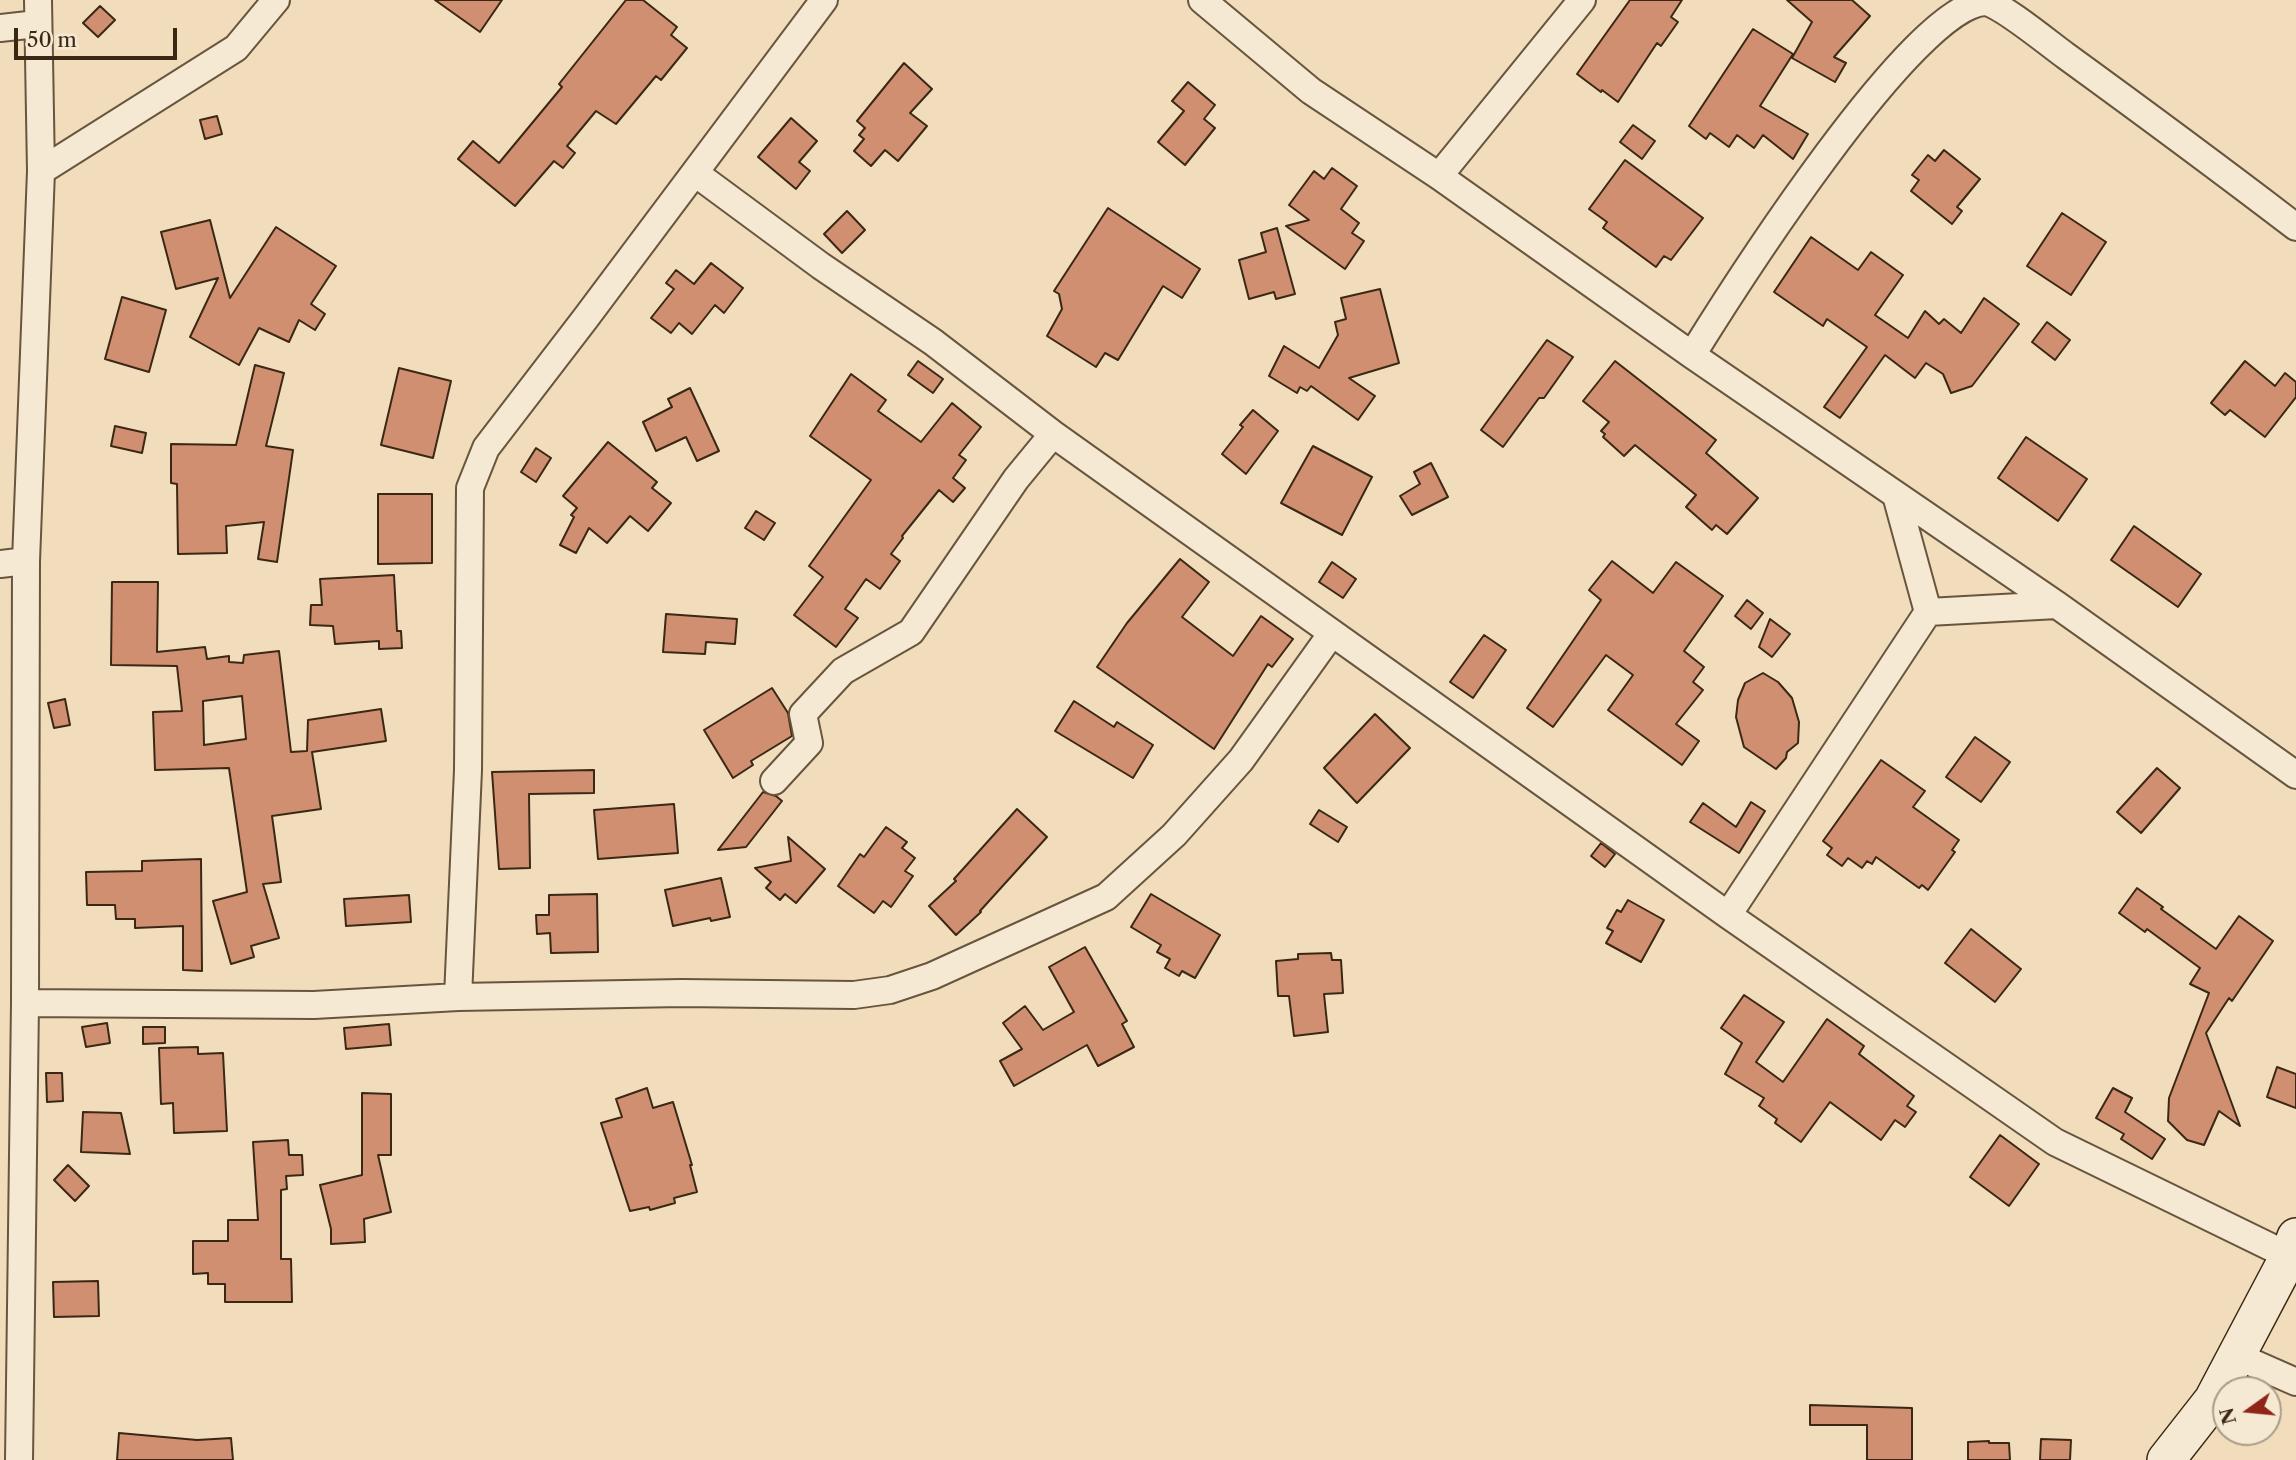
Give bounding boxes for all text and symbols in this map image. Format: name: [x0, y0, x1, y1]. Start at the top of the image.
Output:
scale bar: [18, 14, 180, 58]
text: 50 m: [27, 27, 77, 52]
north arrow: [2212, 1376, 2282, 1446]
text: N: [2215, 1405, 2241, 1427]

